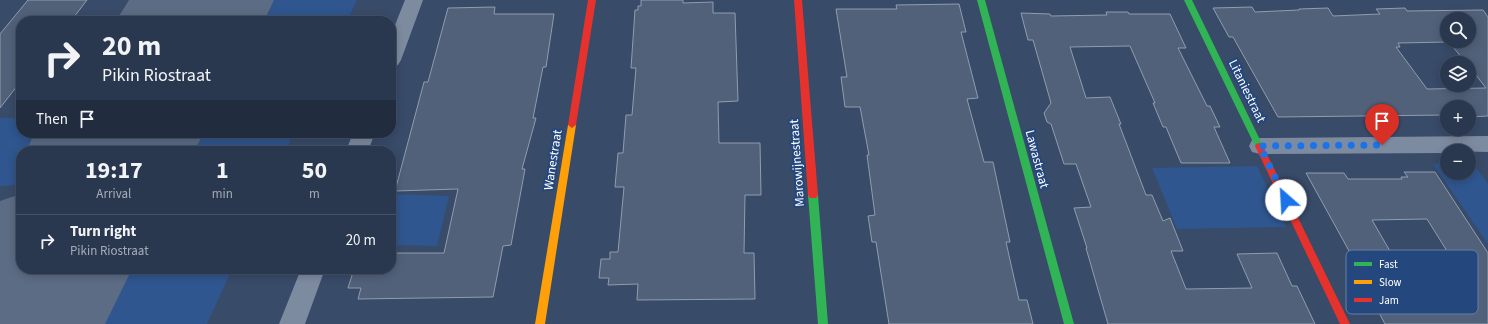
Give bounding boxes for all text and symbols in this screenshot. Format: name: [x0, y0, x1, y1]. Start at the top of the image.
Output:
map controls: [1440, 12, 1476, 180]
button: search: [1440, 12, 1476, 48]
text: 20 m: [102, 26, 161, 66]
icon: right: [36, 32, 88, 84]
street label: Litaniestraat: [1224, 56, 1270, 126]
button: layers: [1440, 56, 1476, 92]
text: Pikin Riostraat: [102, 63, 211, 88]
button: +: [1440, 100, 1476, 136]
pin: [1365, 104, 1399, 145]
icon: arrive: [76, 108, 98, 130]
text: Then: [36, 109, 68, 130]
icon: arrive: [1371, 110, 1393, 132]
street label: Marowijnestraat: [785, 118, 809, 207]
street label: Wanestraat: [539, 128, 567, 192]
street label: Lawastraat: [1021, 128, 1054, 191]
button: −: [1440, 144, 1476, 180]
text: 19:17: [85, 153, 143, 188]
text: 1: [216, 153, 229, 188]
text: 50: [302, 153, 327, 188]
position arrow: [1265, 179, 1307, 221]
text: Arrival: [96, 185, 131, 203]
text: min: [212, 185, 233, 203]
text: m: [309, 185, 320, 203]
text: Turn right: [70, 221, 136, 242]
icon: right: [36, 230, 58, 252]
text: 20 m: [346, 230, 376, 251]
text: Pikin Riostraat: [70, 242, 149, 260]
legend: [1346, 250, 1478, 314]
text: Fast: [1379, 257, 1398, 272]
text: Slow: [1379, 275, 1402, 290]
text: Jam: [1379, 293, 1399, 308]

